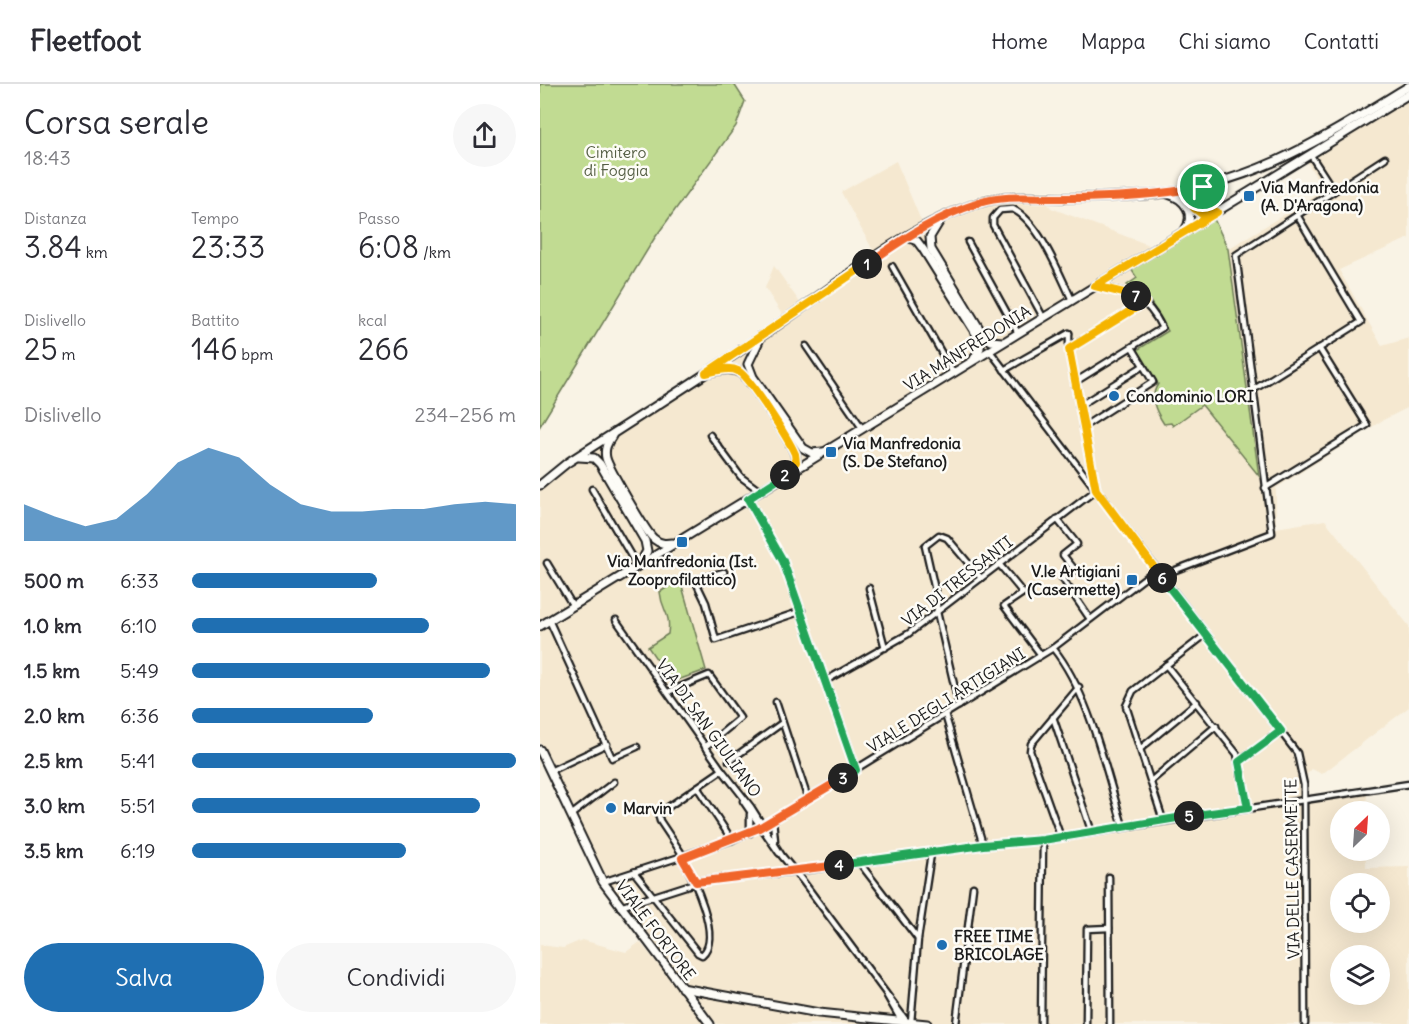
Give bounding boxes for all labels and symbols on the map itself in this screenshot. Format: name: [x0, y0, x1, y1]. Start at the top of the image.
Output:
park label: Cimitero di Foggia: [584, 142, 648, 180]
pin: [1177, 161, 1228, 212]
place label: Via Manfredonia (A. D'Aragona): [1261, 177, 1379, 216]
marker: Via Manfredonia (A. D'Aragona): [1242, 189, 1256, 203]
pin: 1: [852, 249, 882, 279]
pin: 7: [1121, 281, 1151, 311]
street label: VIA MANFREDONIA: [900, 301, 1034, 395]
place label: Condominio LORI: [1126, 386, 1254, 406]
marker: Condominio LORI: [1107, 389, 1121, 403]
place label: Via Manfredonia (S. De Stefano): [843, 433, 961, 472]
marker: Via Manfredonia (S. De Stefano): [824, 445, 838, 459]
pin: 2: [770, 460, 800, 490]
street label: VIA DI TRESSANTI: [898, 531, 1016, 630]
marker: Via Manfredonia (Ist. Zooprofilattico): [675, 535, 689, 549]
place label: Via Manfredonia (Ist. Zooprofilattico): [607, 551, 757, 590]
place label: V.le Artigiani (Casermette): [1027, 561, 1120, 600]
pin: 6: [1147, 563, 1177, 593]
marker: V.le Artigiani (Casermette): [1125, 573, 1139, 587]
street label: VIALE DEGLI ARTIGIANI: [863, 643, 1029, 757]
street label: VIA DI SAN GIULIANO: [652, 655, 766, 801]
pin: 3: [828, 763, 858, 793]
street label: VIA DELLE CASERMETTE: [1280, 779, 1304, 959]
place label: Marvin: [623, 798, 672, 818]
marker: Marvin: [604, 801, 618, 815]
pin: 5: [1174, 801, 1204, 831]
north arrow: [1330, 801, 1390, 861]
pin: 4: [824, 850, 854, 880]
street label: VIALE FORTORE: [612, 876, 700, 984]
place label: FREE TIME BRICOLAGE: [954, 926, 1044, 964]
marker: FREE TIME BRICOLAGE: [935, 938, 949, 952]

